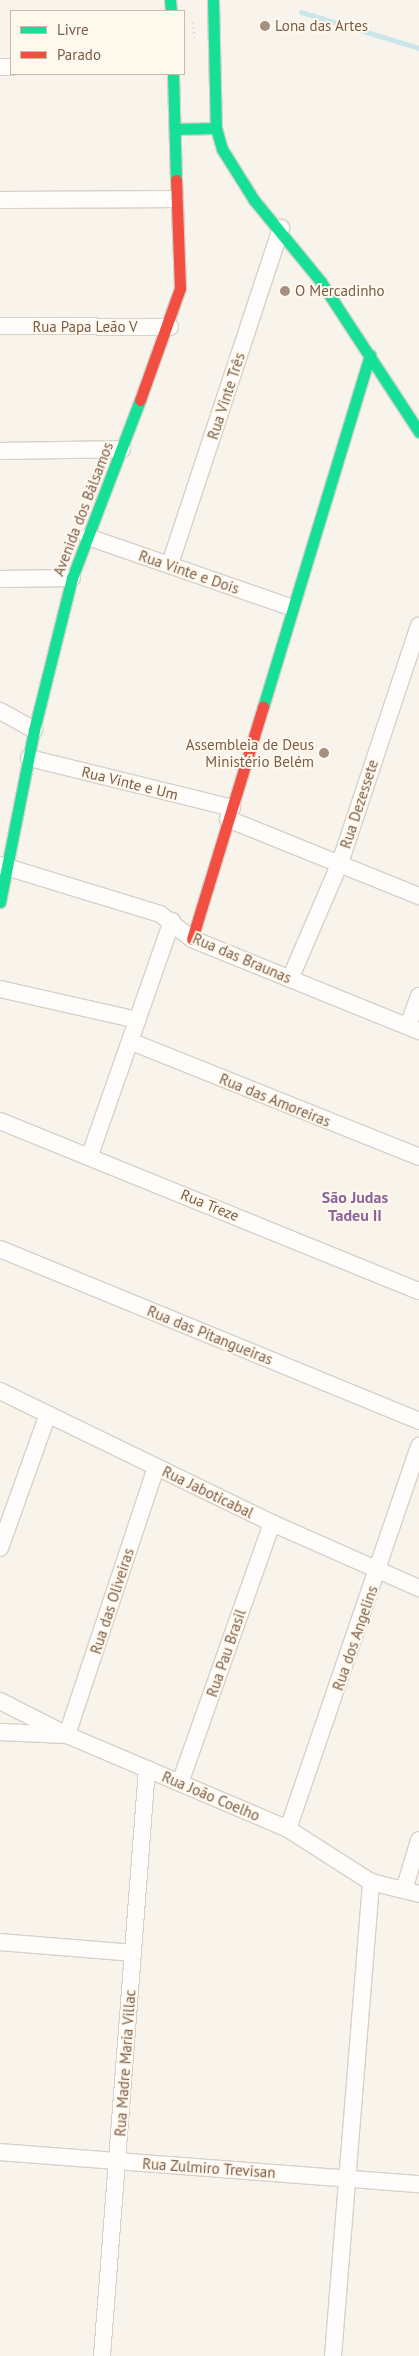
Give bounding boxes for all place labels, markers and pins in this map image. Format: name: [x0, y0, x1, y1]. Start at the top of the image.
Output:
place label: Lona das Artes: [275, 17, 369, 35]
marker: Lona das Artes: [259, 20, 271, 32]
place label: O Mercadinho: [295, 282, 385, 300]
marker: O Mercadinho: [279, 285, 291, 297]
place label: Assembleia de Deus Ministério Belém: [186, 735, 314, 770]
marker: Assembleia de Deus Ministério Belém: [318, 747, 330, 759]

